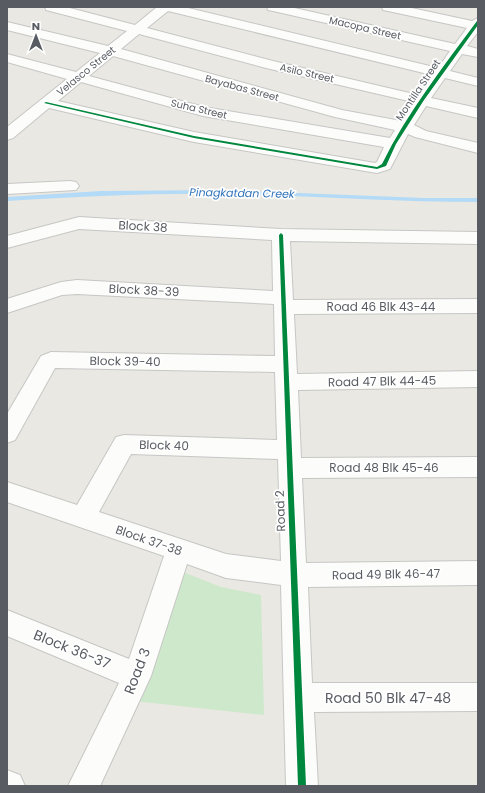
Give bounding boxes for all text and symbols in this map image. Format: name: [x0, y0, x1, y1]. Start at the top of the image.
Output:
street label: Macopa Street: [328, 12, 403, 44]
north arrow: [16, 16, 56, 56]
text: N: [32, 18, 40, 34]
street label: Velasco Street: [53, 42, 119, 99]
street label: Montilla Street: [392, 56, 444, 124]
street label: Asilo Street: [278, 59, 336, 87]
street label: Bayabas Street: [203, 71, 281, 105]
street label: Suha Street: [169, 95, 229, 123]
water label: Pinagkatdan Creek: [189, 184, 296, 202]
street label: Block 38: [118, 216, 168, 236]
street label: Block 38-39: [108, 280, 180, 300]
street label: Road 46 Blk 43-44: [327, 298, 436, 315]
street label: Block 39-40: [89, 352, 161, 370]
street label: Road 47 Blk 44-45: [328, 372, 436, 390]
street label: Block 40: [139, 436, 189, 454]
street label: Road 48 Blk 45-46: [329, 459, 439, 476]
street label: Road 2: [271, 490, 289, 532]
street label: Block 37-38: [113, 521, 185, 559]
street label: Road 49 Blk 46-47: [332, 565, 441, 583]
street label: Block 36-37: [31, 625, 114, 674]
street label: Road 3: [119, 645, 155, 697]
street label: Road 50 Blk 47-48: [325, 688, 451, 708]

